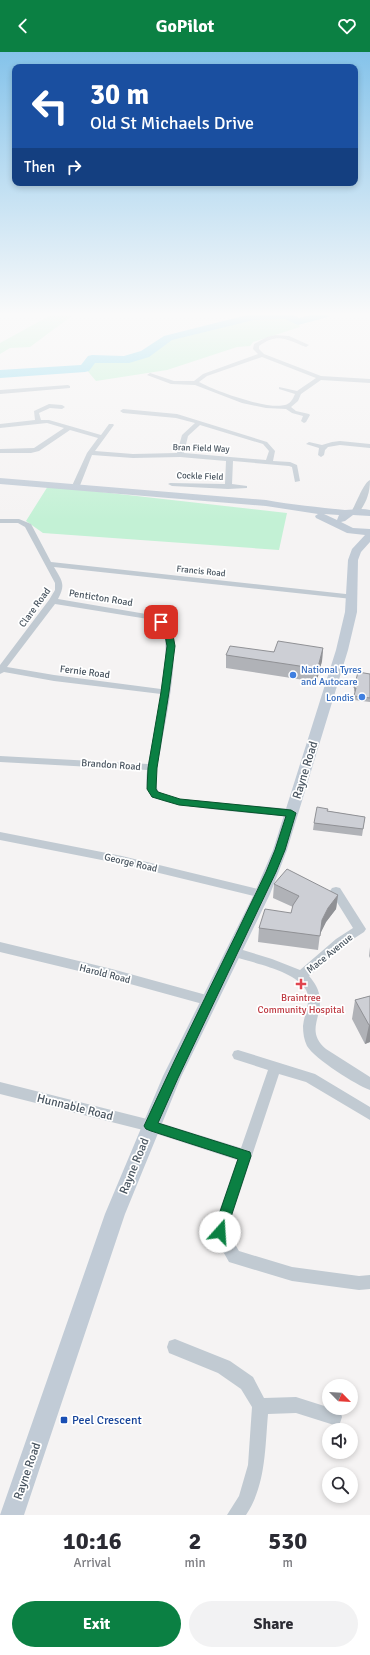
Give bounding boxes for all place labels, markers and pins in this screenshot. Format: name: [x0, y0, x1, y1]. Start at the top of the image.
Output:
pin: [144, 605, 178, 639]
place label: National Tyres and Autocare: [301, 664, 362, 688]
marker: National Tyres and Autocare: [288, 670, 298, 680]
place label: Londis: [326, 692, 355, 704]
marker: Londis: [357, 692, 367, 702]
marker: Braintree Community Hospital: [295, 978, 307, 990]
place label: Braintree Community Hospital: [258, 992, 345, 1016]
place label: Peel Crescent: [72, 1413, 142, 1428]
marker: Peel Crescent: [59, 1415, 69, 1425]

